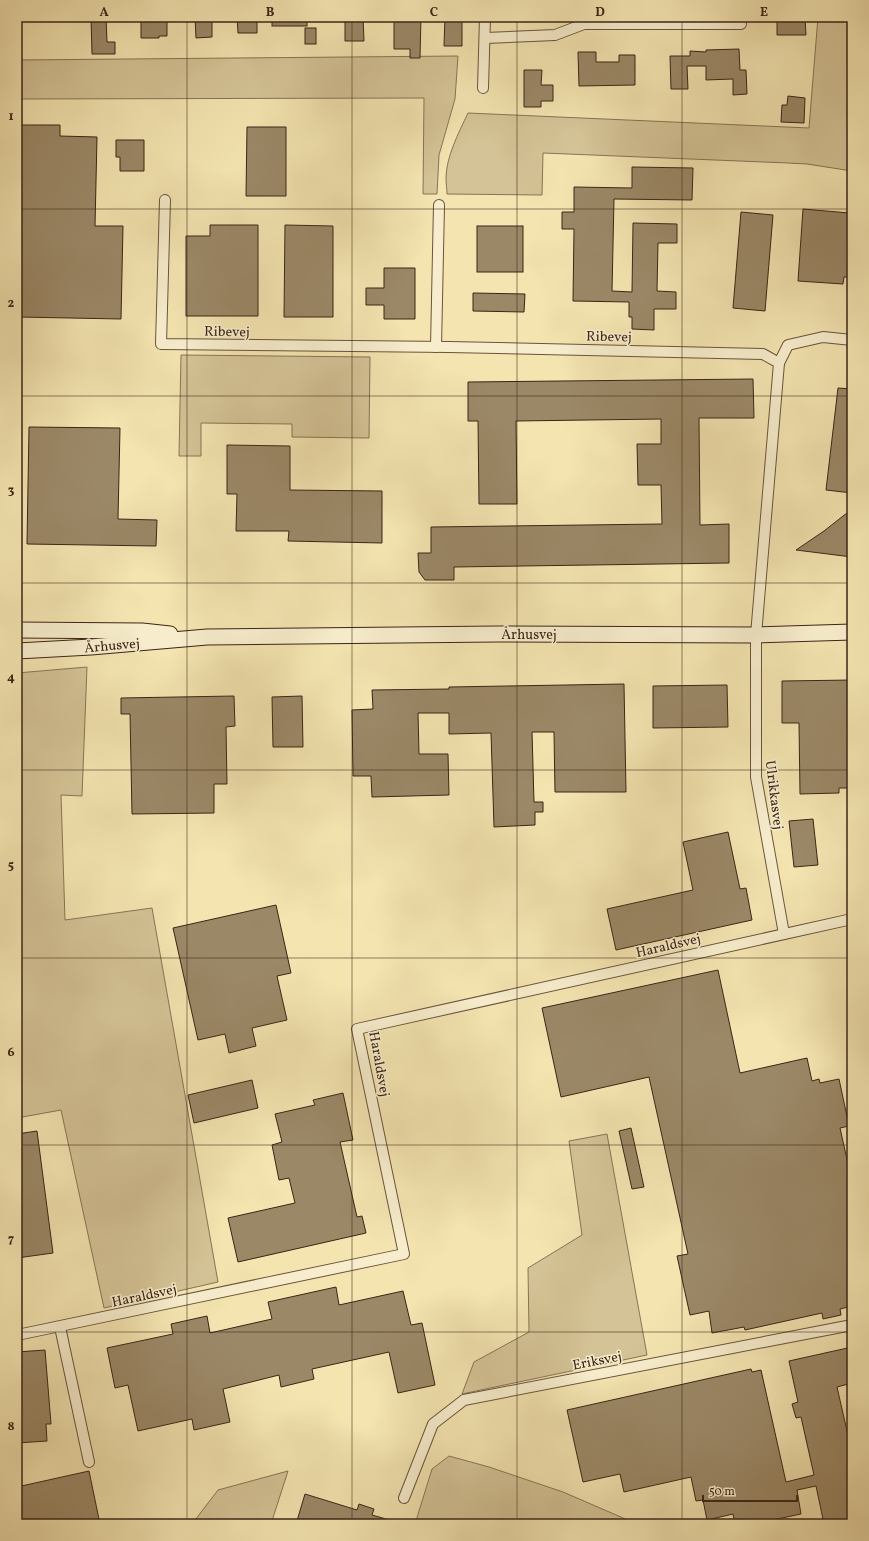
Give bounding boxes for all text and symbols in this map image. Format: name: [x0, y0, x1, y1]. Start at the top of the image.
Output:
text: A: [99, 4, 109, 22]
text: B: [266, 4, 275, 22]
text: C: [430, 4, 438, 22]
text: D: [595, 4, 605, 22]
text: E: [760, 4, 768, 22]
text: 1: [8, 108, 14, 126]
text: 2: [8, 295, 15, 313]
street label: Ribevej: [204, 323, 250, 342]
street label: Ribevej: [586, 328, 632, 347]
text: 3: [8, 482, 15, 500]
street label: Århusvej: [501, 626, 557, 645]
street label: Århusvej: [84, 635, 141, 658]
text: 4: [7, 669, 15, 687]
street label: Ulrikkasvej: [760, 760, 787, 831]
text: 5: [8, 857, 14, 875]
street label: Haraldsvej: [634, 930, 703, 963]
street label: Haraldsvej: [363, 1030, 394, 1098]
text: 6: [7, 1044, 15, 1062]
text: 7: [8, 1231, 14, 1249]
street label: Haraldsvej: [110, 1280, 179, 1313]
street label: Eriksvej: [571, 1347, 623, 1376]
text: 8: [7, 1418, 15, 1436]
scale bar: [703, 1477, 797, 1503]
text: 50 m: [709, 1484, 735, 1500]

